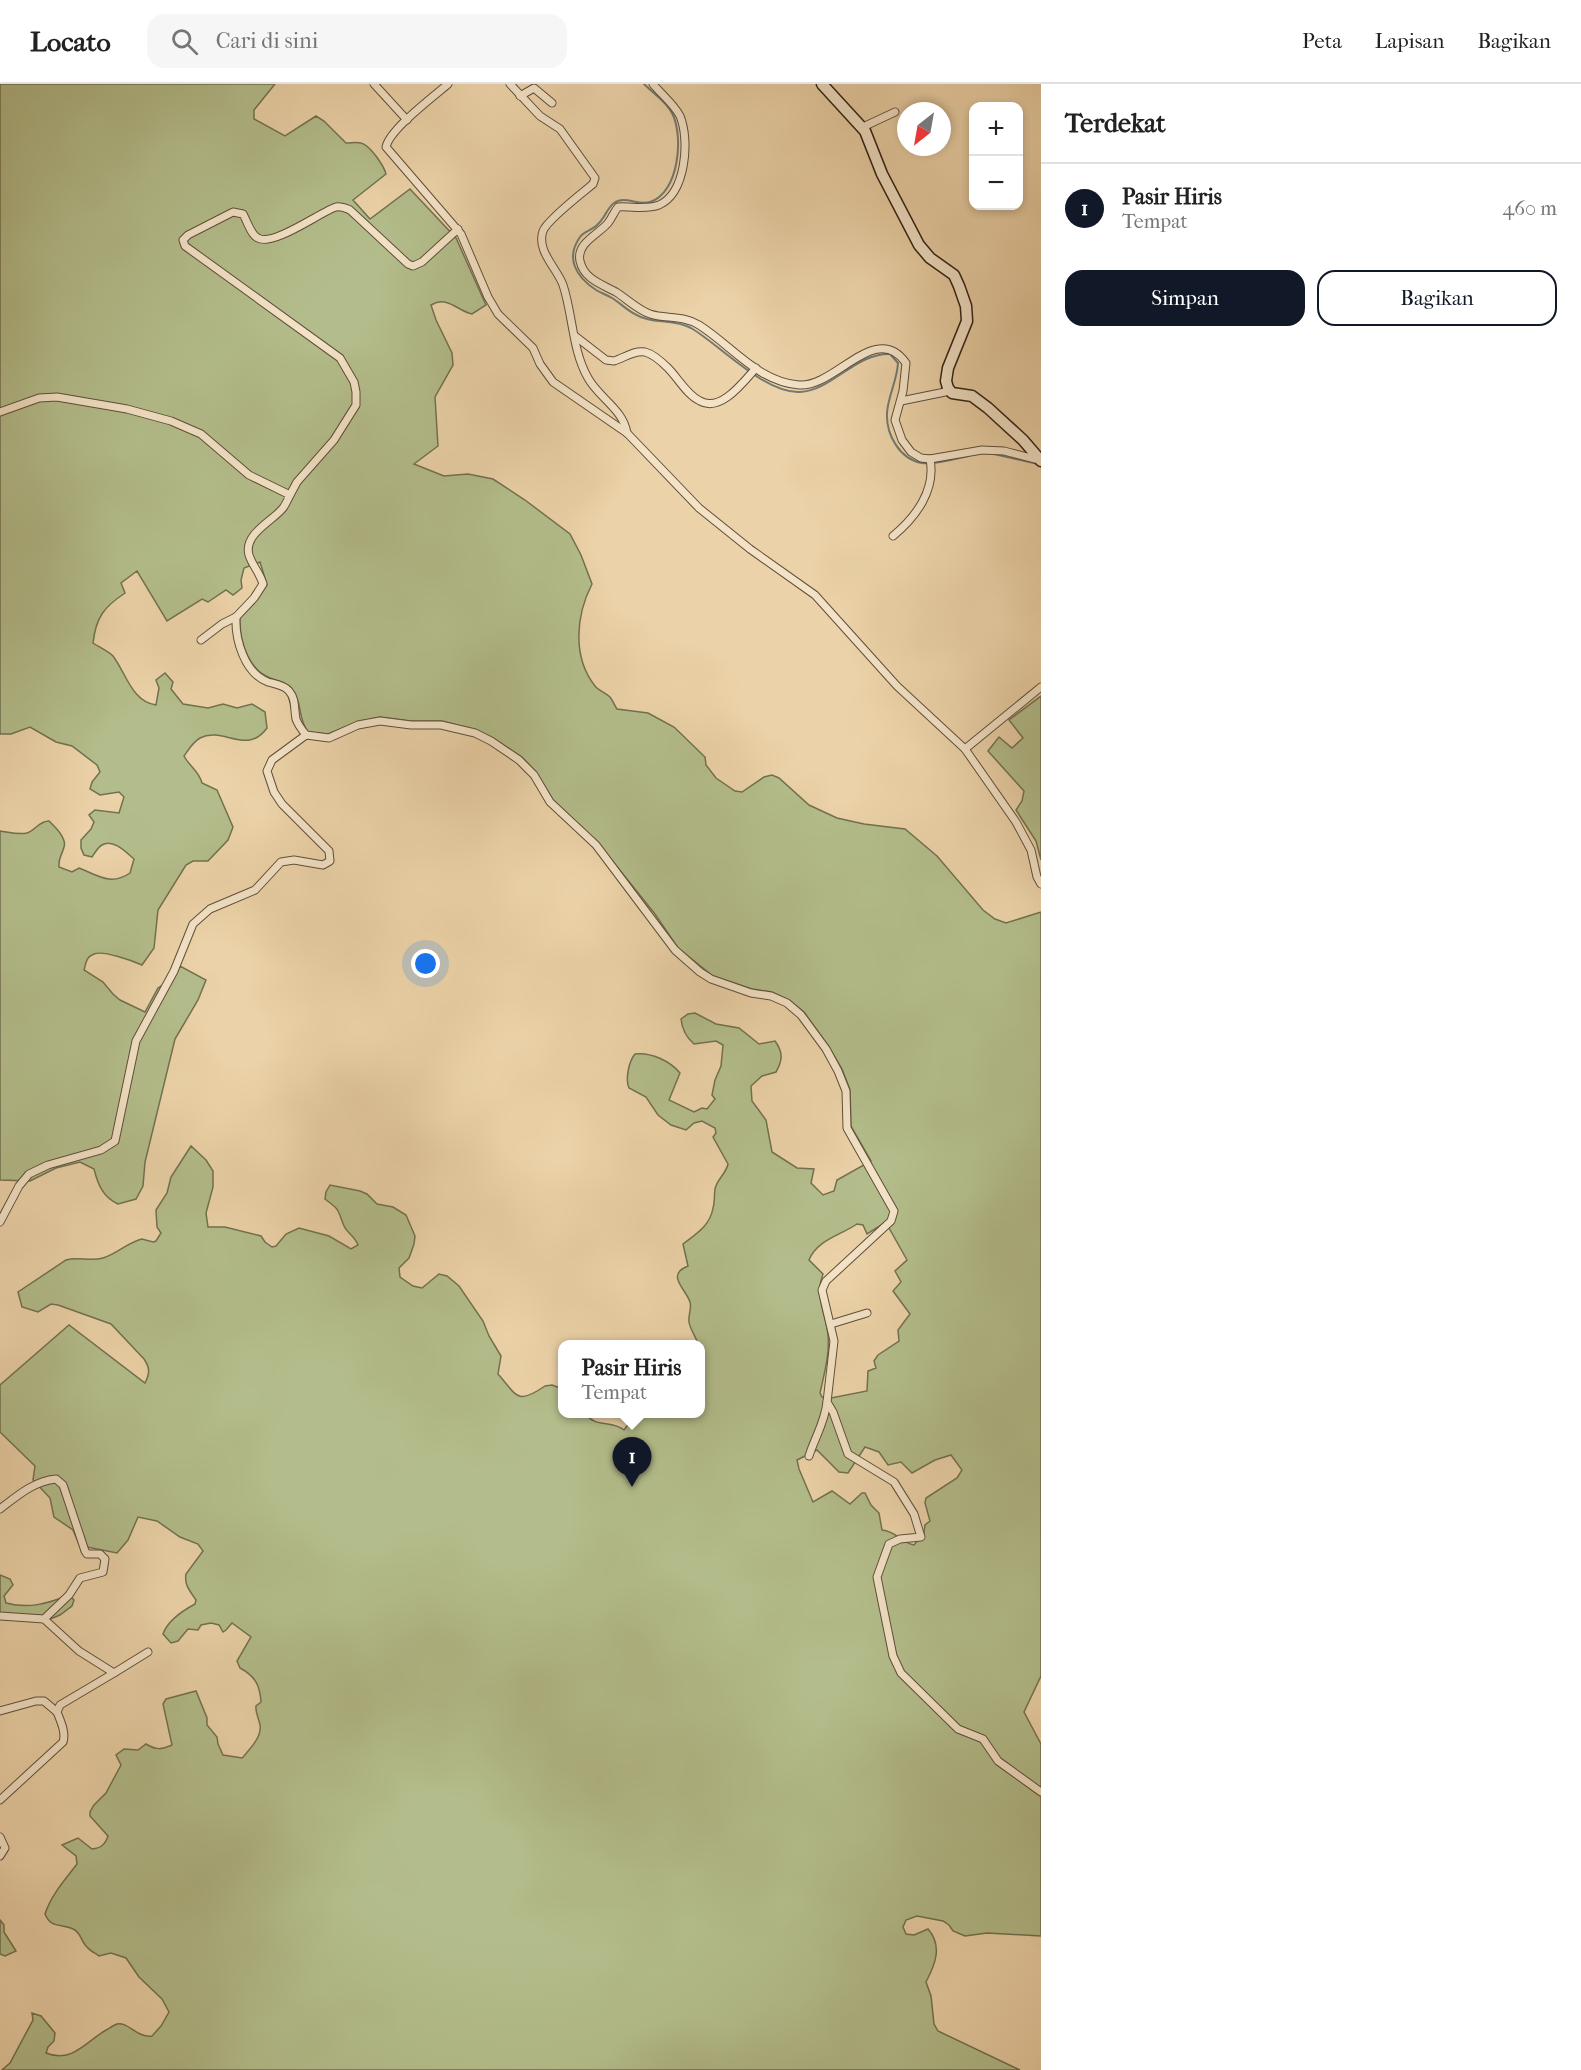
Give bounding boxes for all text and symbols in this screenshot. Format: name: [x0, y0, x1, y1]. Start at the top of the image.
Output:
search box: [147, 14, 567, 68]
text: Locato: [30, 25, 111, 58]
icon: search: [168, 25, 201, 58]
text: Cari di sini: [216, 28, 318, 54]
text: Peta: [1302, 29, 1342, 53]
text: Lapisan: [1375, 29, 1444, 53]
text: Bagikan: [1477, 29, 1551, 53]
north arrow: [897, 102, 951, 156]
map controls: [969, 102, 1023, 210]
button: +: [969, 102, 1023, 156]
text: Terdekat: [1065, 108, 1166, 139]
button: −: [969, 156, 1023, 210]
text: Pasir Hiris: [1122, 184, 1222, 210]
text: 1: [1081, 197, 1088, 220]
text: 460 m: [1502, 197, 1557, 220]
text: Tempat: [1122, 210, 1188, 233]
button: Simpan: [1065, 270, 1305, 326]
button: Bagikan: [1317, 270, 1557, 326]
your location: [411, 949, 440, 978]
popup: [558, 1340, 705, 1418]
text: Pasir Hiris: [582, 1355, 681, 1381]
text: Tempat: [582, 1381, 647, 1404]
pin: 1: [612, 1438, 652, 1487]

